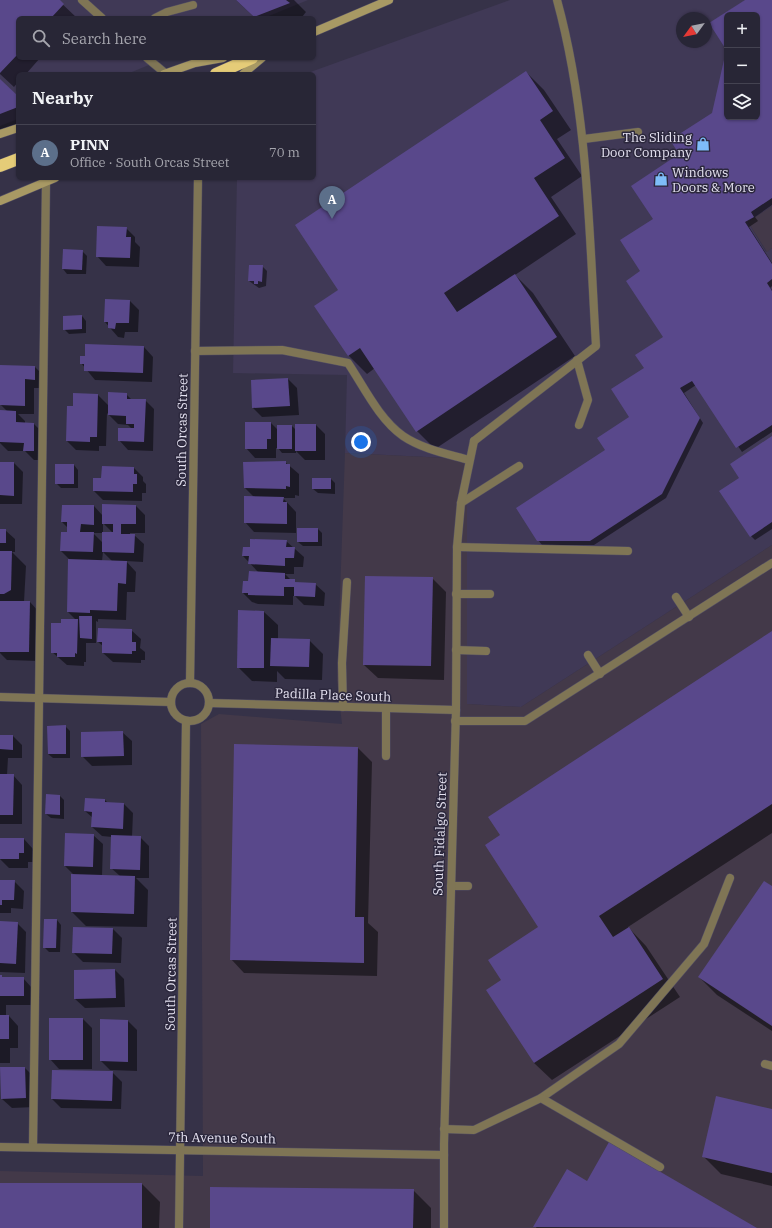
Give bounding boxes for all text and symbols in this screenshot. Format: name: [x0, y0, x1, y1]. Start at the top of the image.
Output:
north arrow: [676, 12, 712, 48]
map controls: [724, 12, 760, 120]
button: +: [724, 12, 760, 48]
search box: [16, 16, 316, 60]
icon: search: [30, 27, 52, 49]
text: Search here: [62, 29, 147, 48]
button: −: [724, 48, 760, 84]
button: layers: [724, 84, 760, 120]
text: Nearby: [32, 87, 93, 109]
place label: The Sliding Door Company: [601, 129, 692, 161]
text: PINN: [70, 135, 110, 154]
shop icon: The Sliding Door Company: [695, 136, 711, 152]
text: A: [40, 144, 50, 161]
text: 70 m: [269, 144, 300, 161]
text: Office · South Orcas Street: [70, 154, 229, 171]
place label: Windows Doors & More: [672, 164, 755, 196]
shop icon: Windows Doors & More: [653, 171, 669, 187]
pin: A: [319, 186, 345, 219]
street label: South Orcas Street: [173, 373, 191, 487]
your location: [351, 432, 371, 452]
street label: Padilla Place South: [275, 684, 391, 706]
street label: South Fidalgo Street: [429, 772, 451, 896]
street label: South Orcas Street: [162, 917, 180, 1031]
street label: 7th Avenue South: [168, 1129, 276, 1147]

